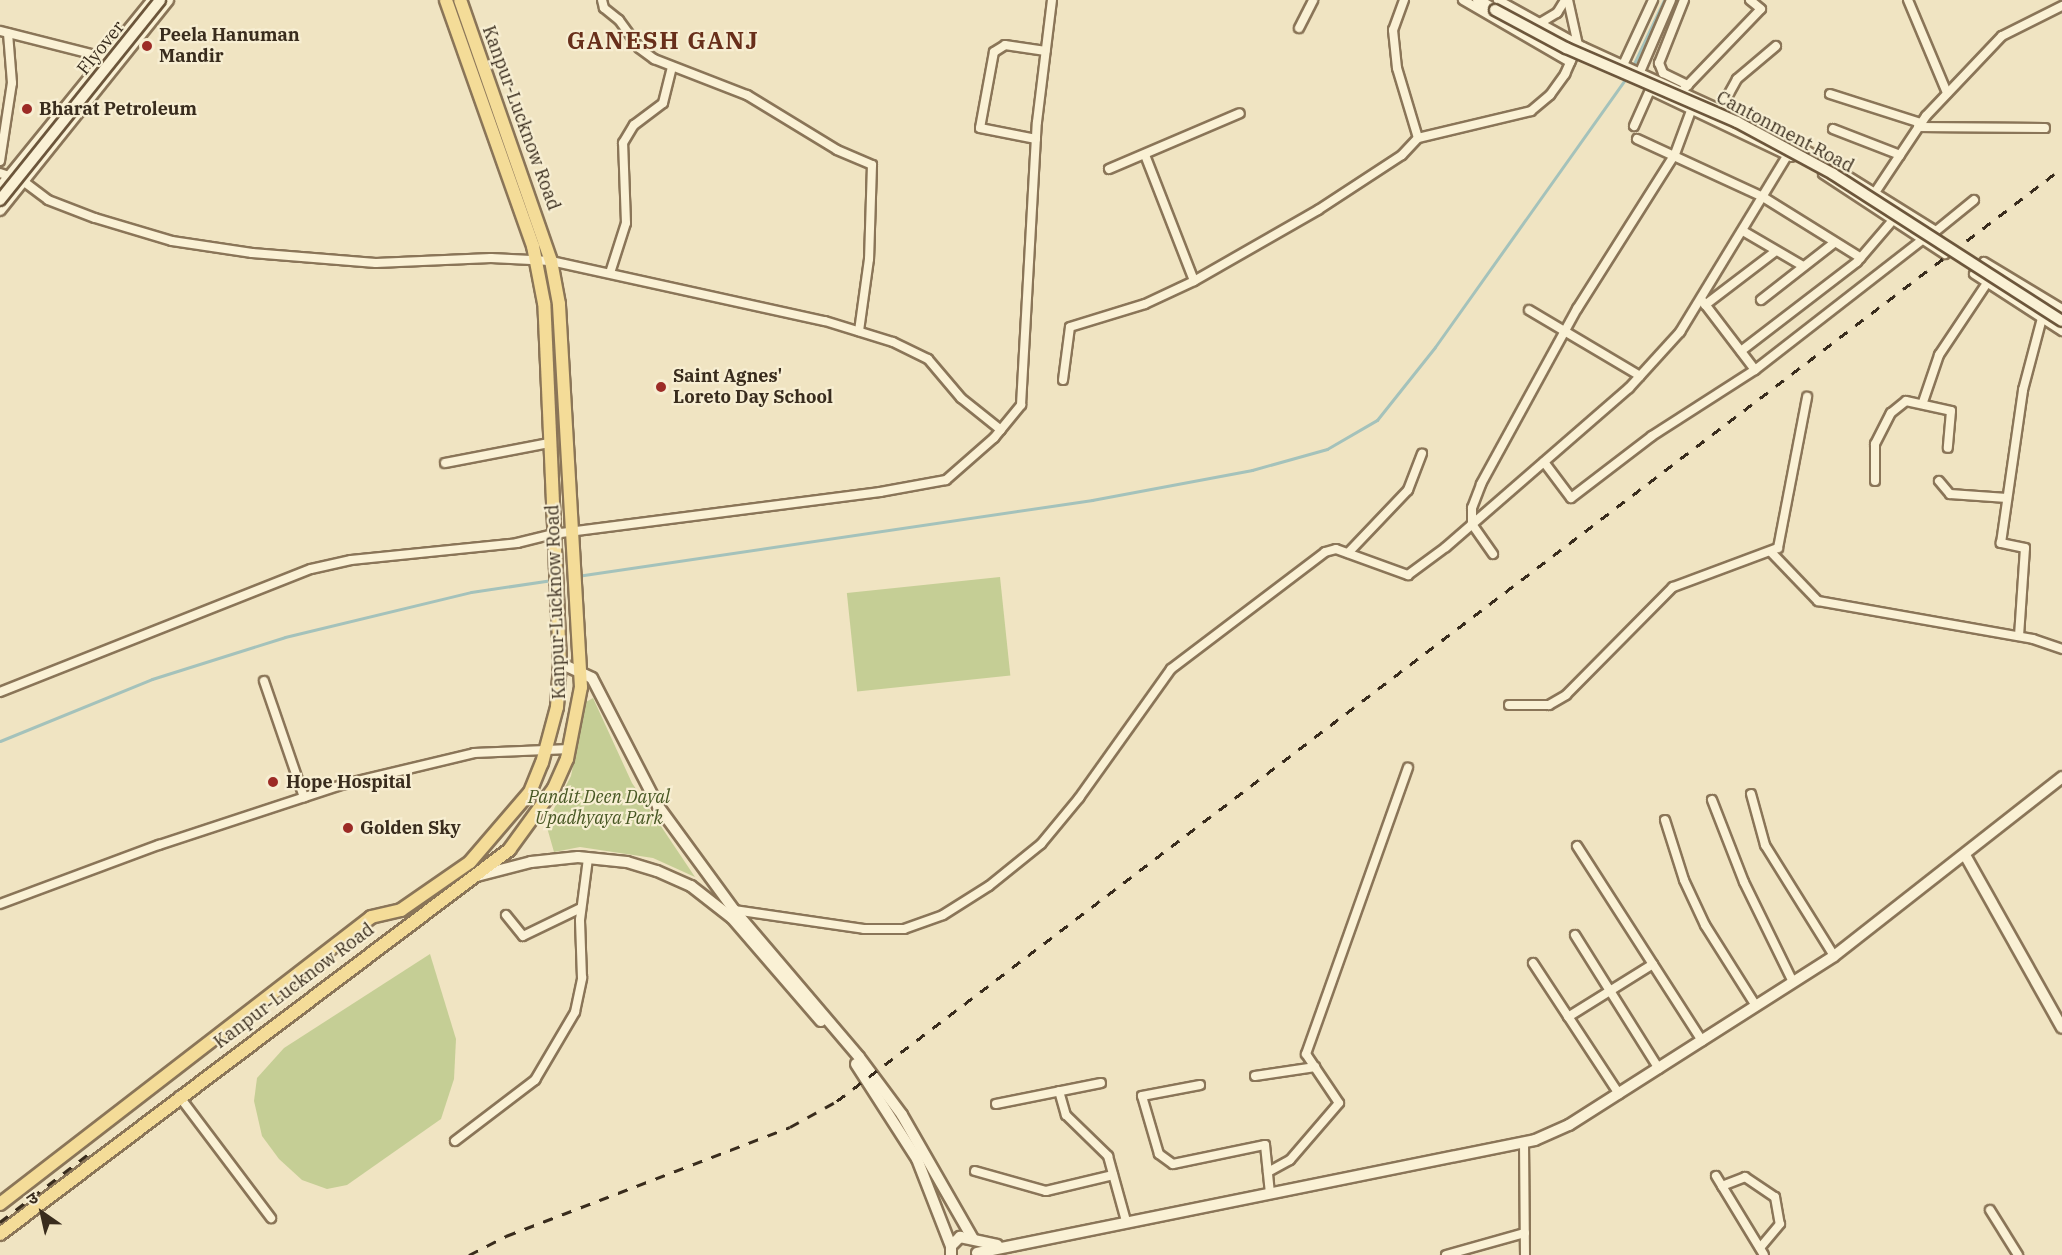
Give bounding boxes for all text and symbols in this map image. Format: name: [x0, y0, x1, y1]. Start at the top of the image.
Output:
street label: Flyover: [73, 17, 129, 79]
street label: Kanpur-Lucknow Road: [478, 23, 564, 213]
place label: Peela Hanuman Mandir: [159, 25, 300, 68]
district label: GANESH GANJ: [567, 27, 759, 55]
marker: Peela Hanuman Mandir: [140, 39, 154, 53]
street label: Cantonment Road: [1713, 87, 1857, 177]
place label: Bharat Petroleum: [39, 98, 197, 120]
marker: Bharat Petroleum: [20, 102, 34, 116]
place label: Saint Agnes' Loreto Day School: [673, 366, 833, 409]
marker: Saint Agnes' Loreto Day School: [654, 380, 668, 394]
street label: Kanpur-Lucknow Road: [542, 504, 570, 700]
place label: Hope Hospital: [286, 771, 411, 793]
marker: Hope Hospital: [264, 773, 282, 791]
park label: Pandit Deen Dayal Upadhyaya Park: [528, 787, 670, 830]
place label: Golden Sky: [360, 817, 461, 839]
marker: Golden Sky: [341, 821, 355, 835]
street label: Kanpur-Lucknow Road: [210, 919, 378, 1053]
north arrow: [12, 1183, 72, 1243]
text: उ: [22, 1187, 41, 1209]

